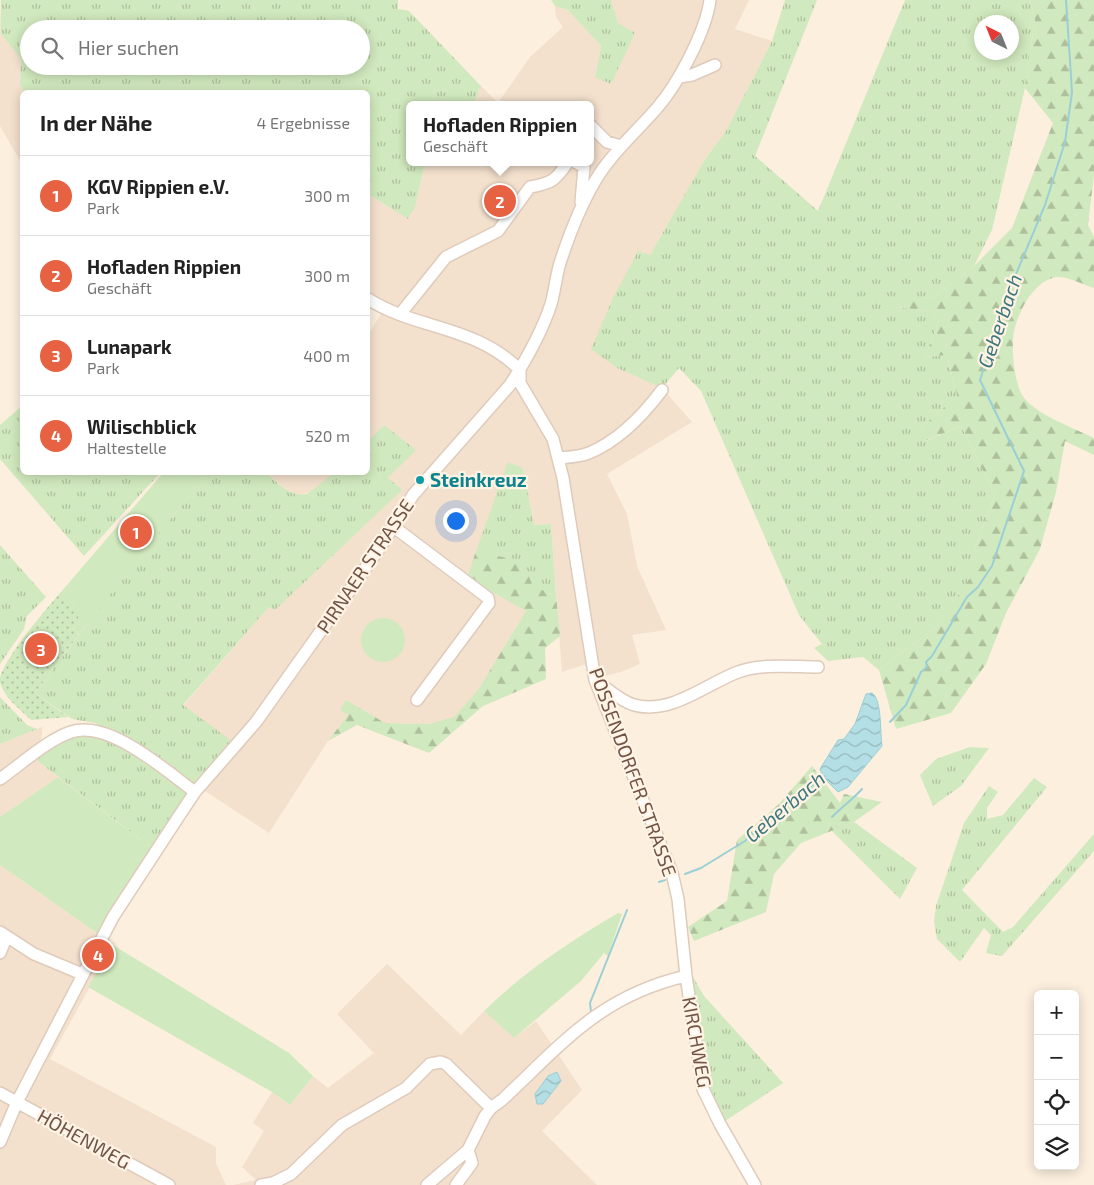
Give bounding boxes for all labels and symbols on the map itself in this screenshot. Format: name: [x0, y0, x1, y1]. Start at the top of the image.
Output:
north arrow: [974, 15, 1019, 60]
pin: 2: [484, 182, 516, 220]
water label: Geberbach: [972, 271, 1026, 371]
place label: Steinkreuz: [430, 468, 527, 491]
marker: Steinkreuz: [414, 474, 426, 486]
street label: PIRNAER STRASSE: [311, 494, 418, 637]
your location: [443, 508, 469, 534]
pin: 1: [120, 513, 152, 551]
pin: 3: [25, 630, 57, 668]
street label: POSSENDORFER STRASSE: [585, 664, 682, 879]
water label: Geberbach: [739, 766, 829, 847]
pin: 4: [82, 936, 114, 974]
street label: KIRCHWEG: [678, 995, 717, 1089]
street label: HÖHENWEG: [34, 1104, 135, 1173]

